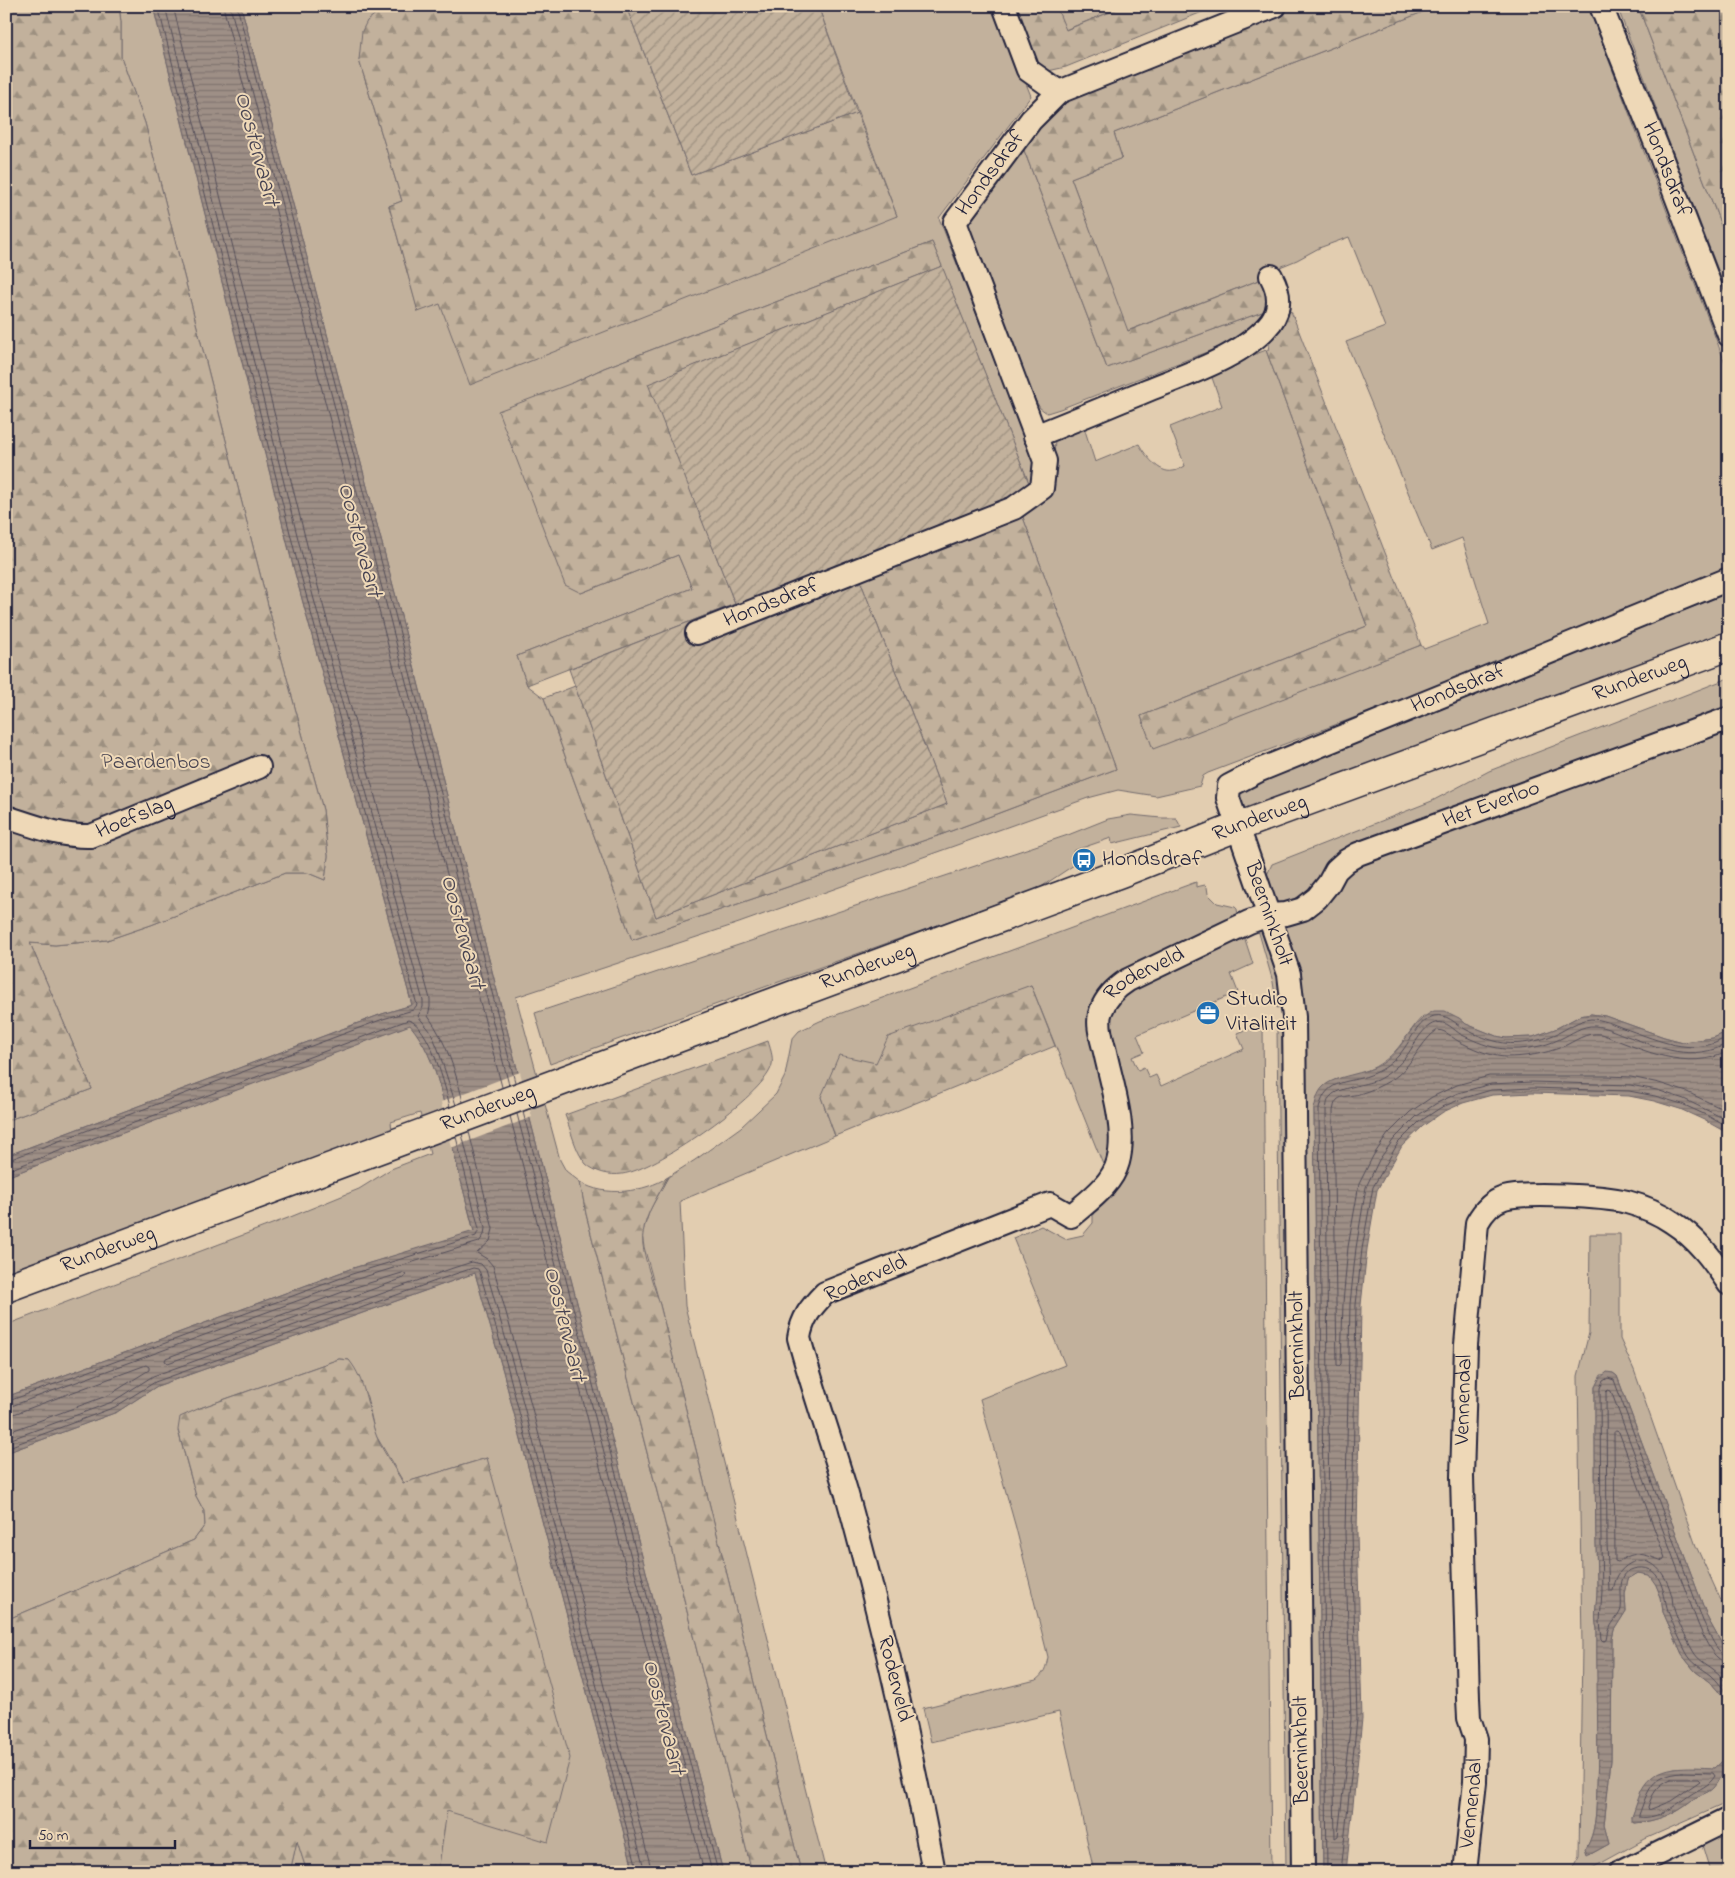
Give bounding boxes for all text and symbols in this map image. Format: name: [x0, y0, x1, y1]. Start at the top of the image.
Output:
water label: Oostervaart: [224, 88, 289, 212]
street label: Hondsdraf: [1633, 117, 1699, 223]
street label: Hondsdraf: [948, 123, 1034, 223]
water label: Oostervaart: [327, 479, 392, 603]
street label: Hondsdraf: [719, 570, 825, 637]
street label: Runderweg: [1588, 647, 1692, 711]
street label: Hondsdraf: [1406, 655, 1512, 723]
park label: Paardenbos: [101, 747, 211, 779]
street label: Het Everloo: [1438, 773, 1545, 838]
street label: Runderweg: [1208, 786, 1312, 851]
street label: Hoefslag: [91, 788, 179, 848]
place label: Hondsdraf: [1102, 844, 1203, 876]
bus stop icon: Hondsdraf: [1071, 847, 1097, 873]
street label: Beerninkholt: [1235, 856, 1301, 971]
water label: Oostervaart: [430, 871, 495, 995]
street label: Runderweg: [815, 935, 920, 1000]
street label: Roderveld: [1096, 939, 1190, 1008]
place label: Studio Vitaliteit: [1225, 984, 1298, 1041]
office icon: Studio Vitaliteit: [1195, 1000, 1221, 1026]
street label: Runderweg: [436, 1076, 540, 1141]
street label: Runderweg: [56, 1218, 160, 1282]
street label: Roderveld: [819, 1247, 913, 1311]
water label: Oostervaart: [533, 1263, 596, 1387]
street label: Beerninkholt: [1281, 1290, 1315, 1401]
street label: Vennendal: [1447, 1354, 1482, 1447]
street label: Roderveld: [868, 1633, 920, 1725]
water label: Oostervaart: [632, 1656, 695, 1780]
street label: Beerninkholt: [1285, 1695, 1319, 1806]
street label: Vennendal: [1452, 1758, 1492, 1851]
scale bar: [30, 1818, 175, 1850]
text: 50 m: [38, 1825, 69, 1847]

